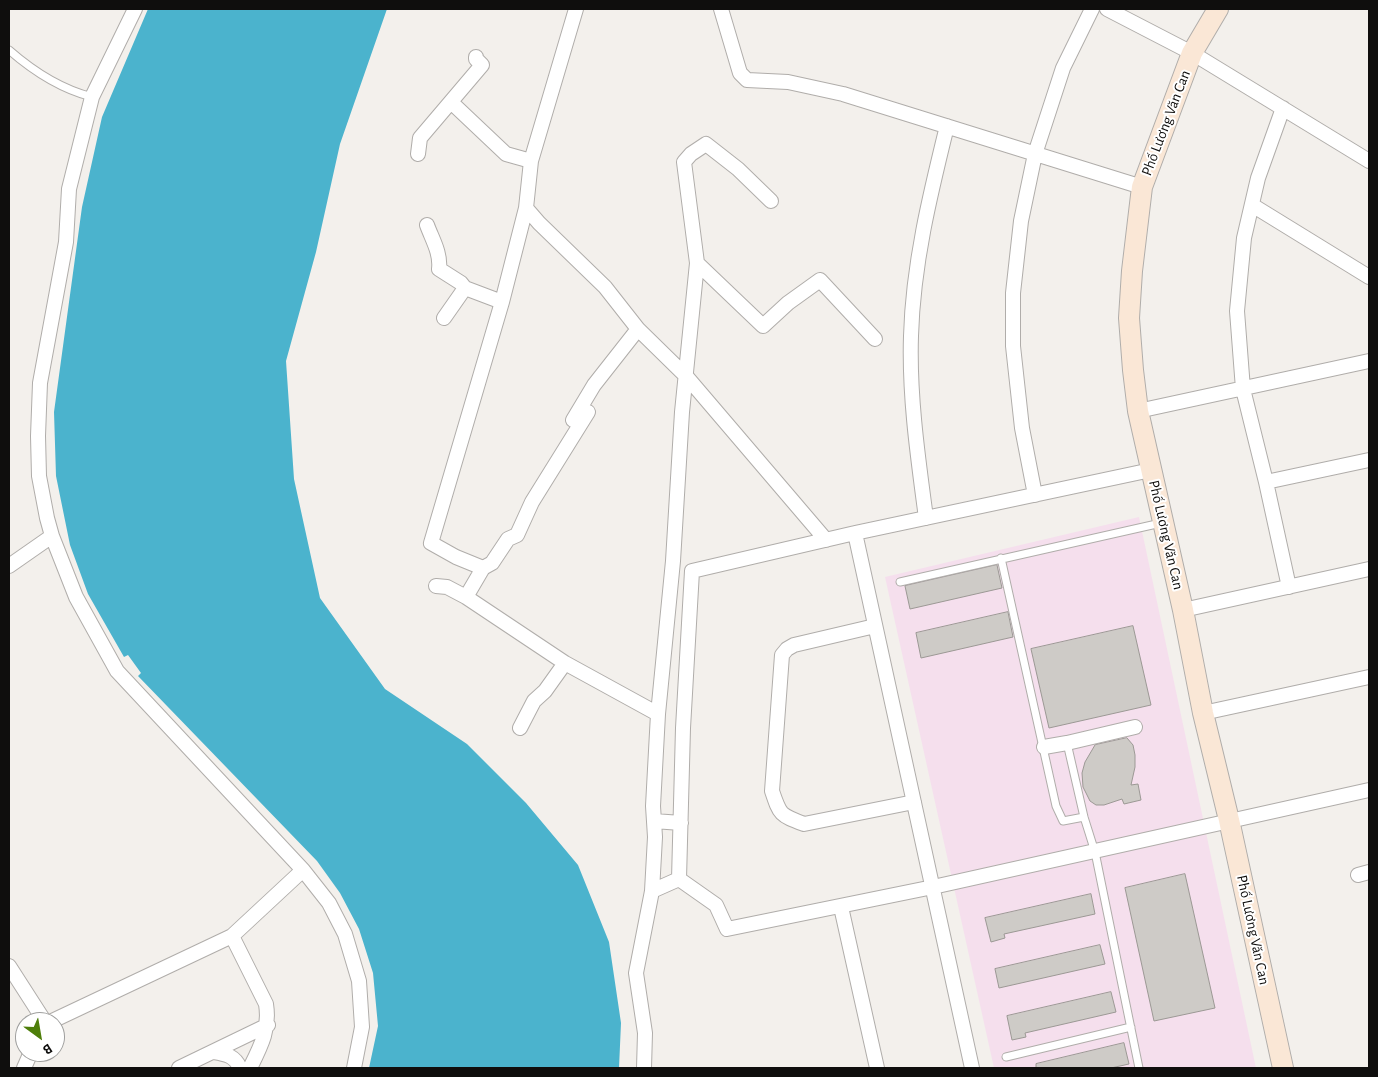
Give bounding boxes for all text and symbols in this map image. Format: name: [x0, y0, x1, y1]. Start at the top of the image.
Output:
street label: Phố Lương Văn Can: [1138, 68, 1194, 178]
street label: Phố Lương Văn Can: [1145, 478, 1187, 592]
street label: Phố Lương Văn Can: [1233, 873, 1273, 987]
north arrow: [15, 1012, 65, 1062]
text: B: [40, 1041, 55, 1057]

